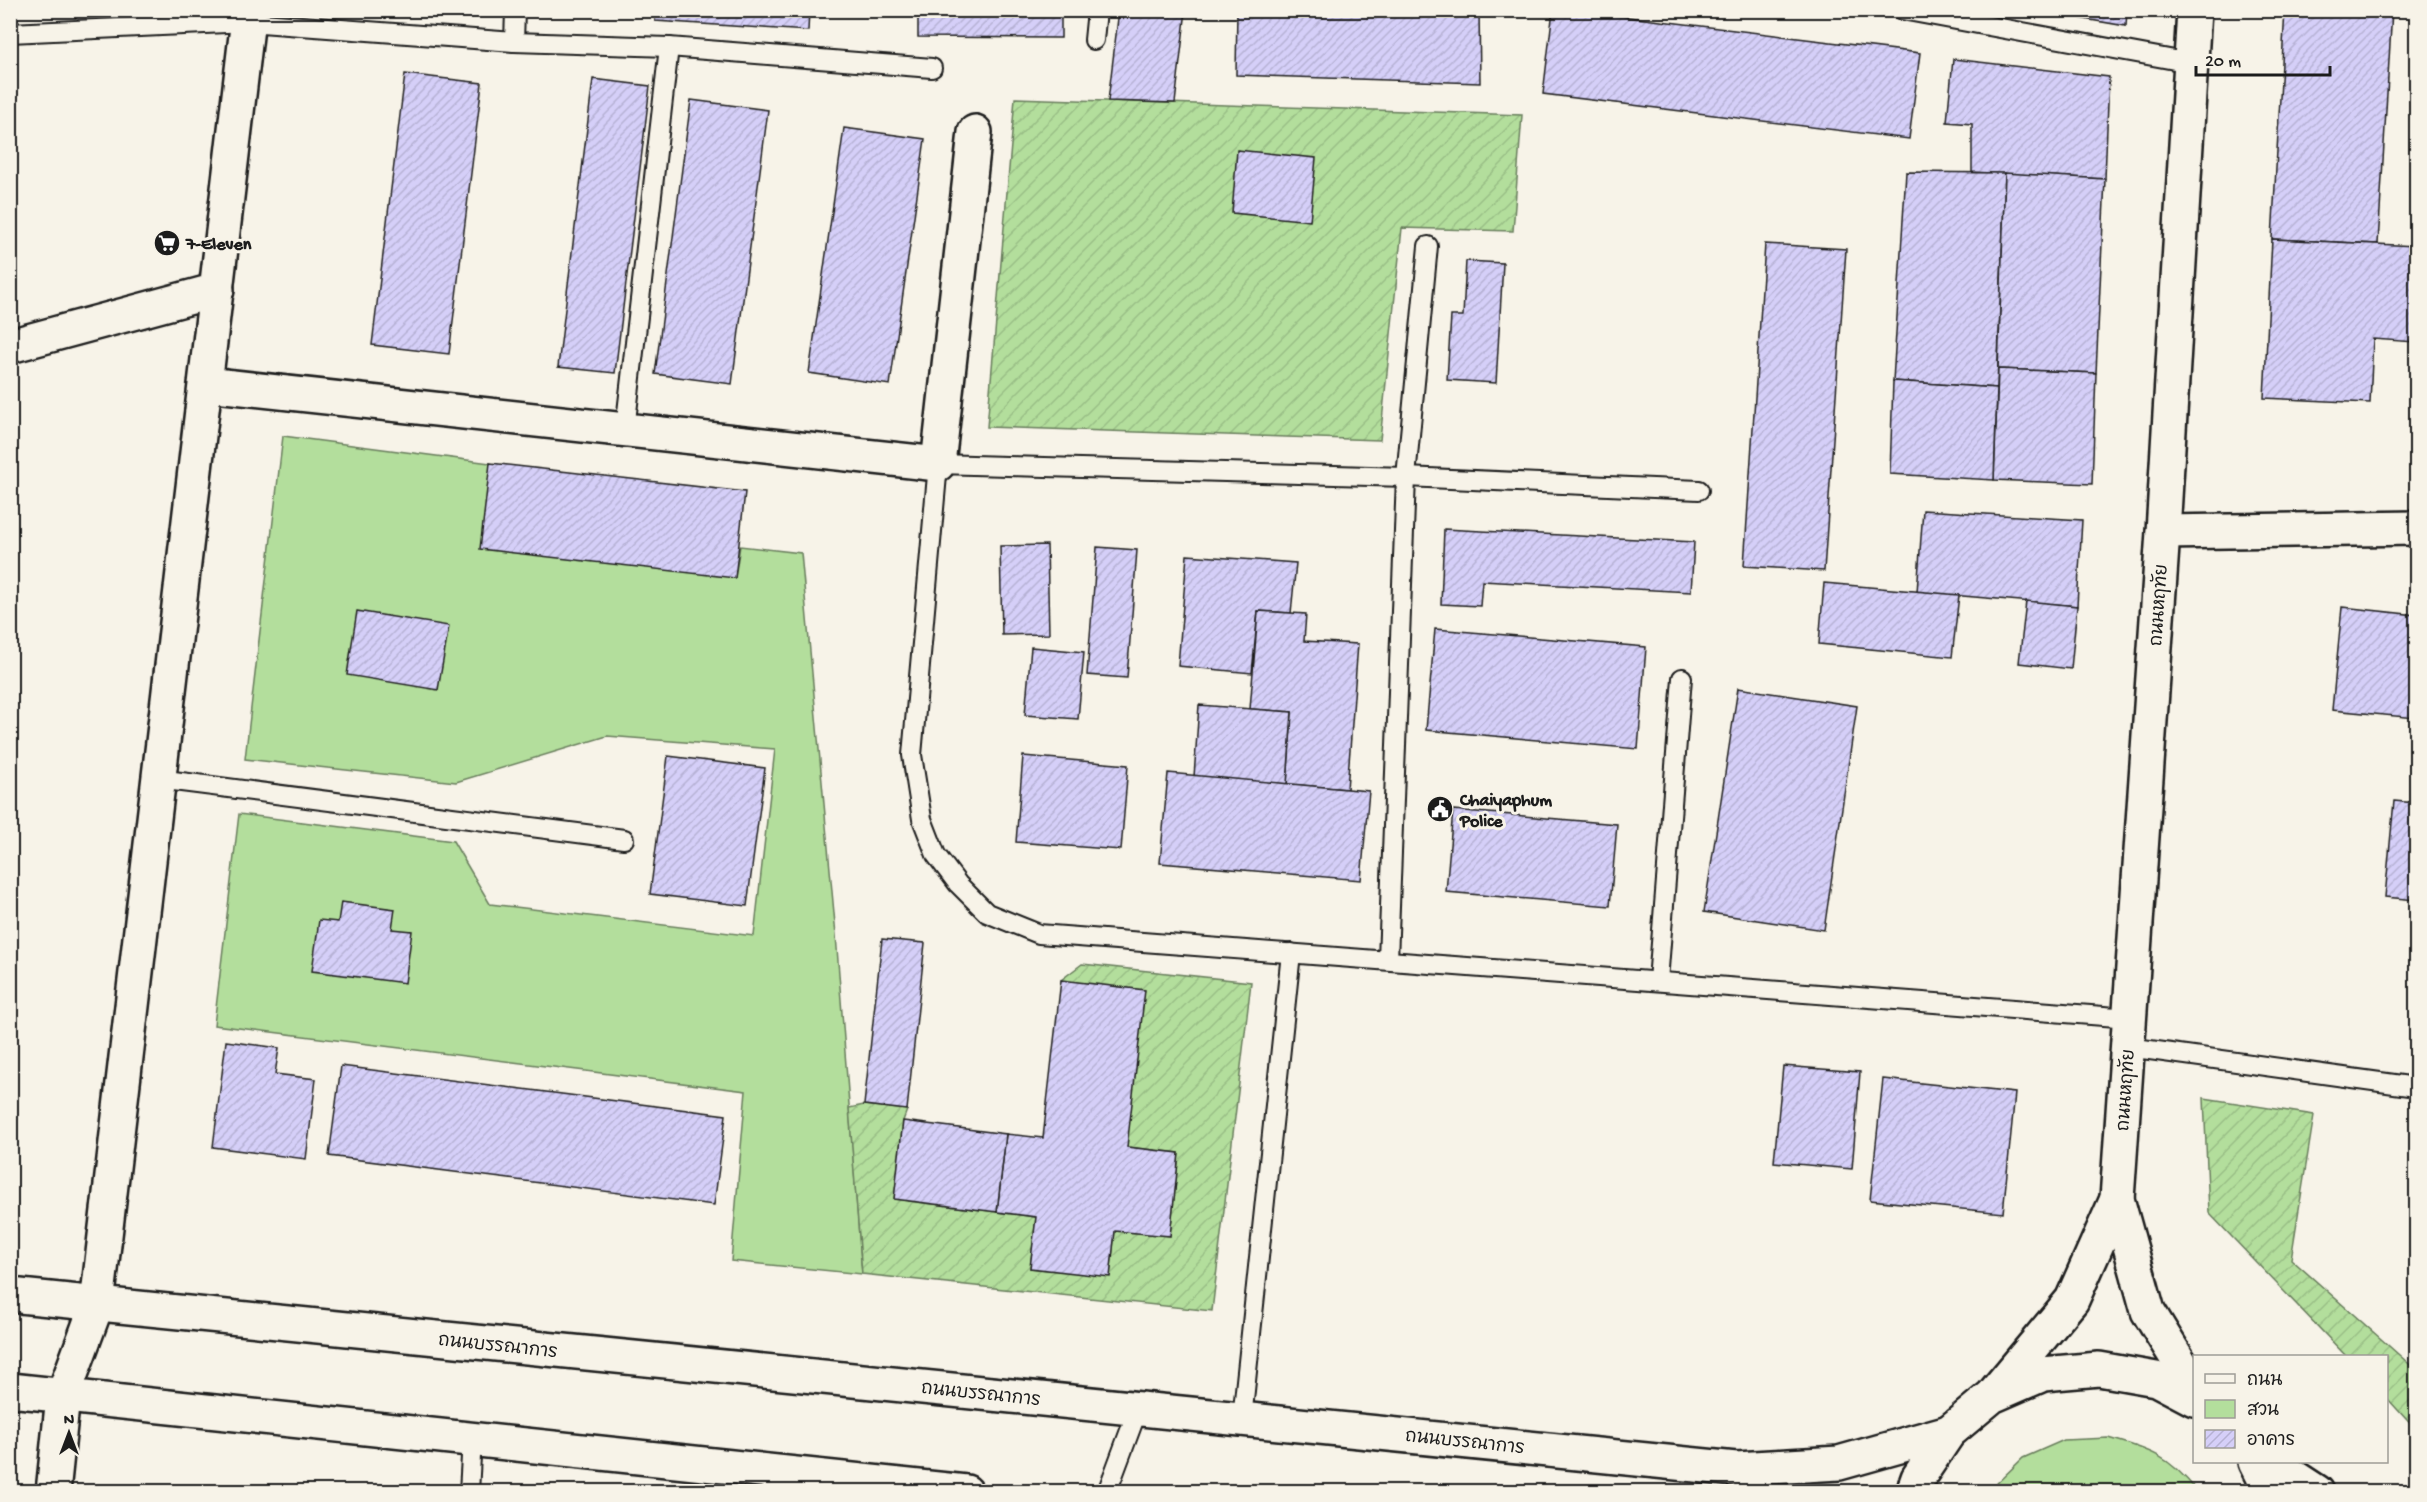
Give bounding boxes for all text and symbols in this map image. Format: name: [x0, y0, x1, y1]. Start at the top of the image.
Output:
scale bar: [2196, 39, 2330, 77]
text: 20 m: [2205, 52, 2241, 73]
supermarket icon: 7-Eleven: [152, 228, 182, 258]
place label: 7-Eleven: [185, 235, 252, 256]
street label: ถนนหฤทัย: [2144, 563, 2174, 647]
place label: Chaiyaphum Police: [1459, 791, 1552, 833]
public building icon: Chaiyaphum Police: [1425, 794, 1455, 824]
street label: ถนนหฤทัย: [2111, 1048, 2141, 1132]
street label: ถนนบรรณาการ: [437, 1331, 558, 1364]
legend: [2193, 1355, 2388, 1463]
text: ถนน: [2247, 1371, 2282, 1392]
street label: ถนนบรรณาการ: [920, 1379, 1041, 1412]
text: สวน: [2247, 1401, 2279, 1422]
north arrow: [39, 1403, 99, 1463]
text: N: [64, 1412, 75, 1431]
street label: ถนนบรรณาการ: [1404, 1427, 1525, 1460]
text: อาคาร: [2247, 1431, 2295, 1452]

